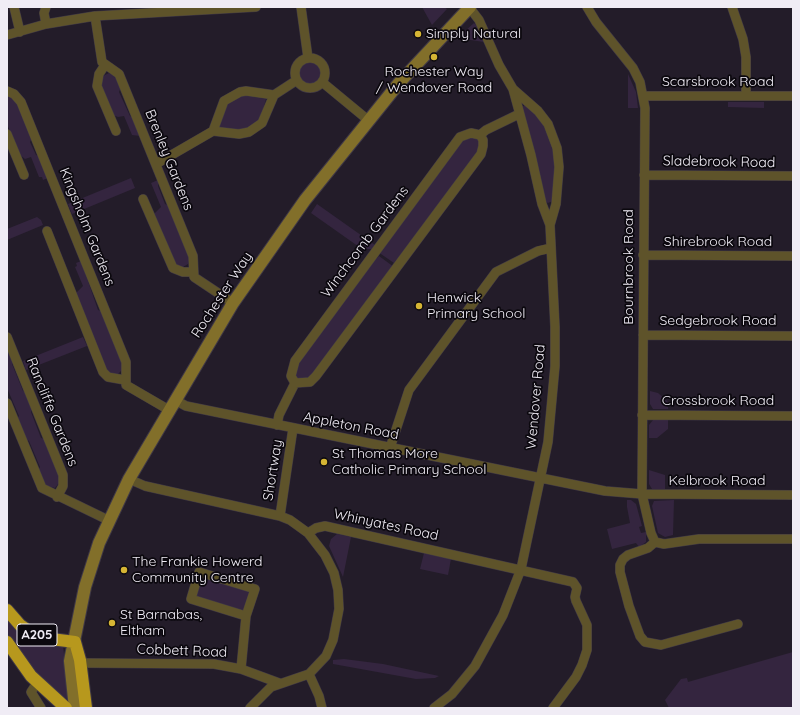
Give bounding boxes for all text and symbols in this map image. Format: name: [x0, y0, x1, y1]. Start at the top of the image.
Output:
place label: Simply Natural: [426, 26, 521, 42]
marker: Simply Natural: [413, 29, 423, 39]
marker: Rochester Way / Wendover Road: [429, 52, 439, 62]
place label: Rochester Way / Wendover Road: [376, 64, 492, 96]
street label: Scarsbrook Road: [662, 74, 774, 90]
street label: Brenley Gardens: [141, 107, 197, 213]
street label: Sladebrook Road: [663, 153, 775, 171]
street label: Kingsholm Gardens: [56, 165, 118, 289]
street label: Winchcomb Gardens: [318, 183, 412, 301]
street label: Bournbrook Road: [621, 209, 637, 325]
street label: Shirebrook Road: [664, 234, 772, 250]
street label: Rochester Way: [188, 249, 256, 341]
place label: Henwick Primary School: [427, 290, 525, 322]
marker: Henwick Primary School: [414, 301, 424, 311]
street label: Sedgebrook Road: [659, 313, 777, 329]
street label: Wendover Road: [523, 344, 549, 450]
street label: Rancliffe Gardens: [23, 355, 81, 469]
street label: Crossbrook Road: [662, 393, 774, 409]
street label: Appleton Road: [302, 409, 400, 443]
street label: Shortway: [260, 438, 286, 502]
place label: St Thomas More Catholic Primary School: [332, 446, 486, 478]
marker: St Thomas More Catholic Primary School: [319, 457, 329, 467]
street label: Kelbrook Road: [669, 473, 765, 489]
street label: Whinyates Road: [332, 506, 440, 544]
place label: The Frankie Howerd Community Centre: [132, 554, 262, 586]
marker: The Frankie Howerd Community Centre: [119, 565, 129, 575]
place label: St Barnabas, Eltham: [120, 607, 202, 640]
marker: St Barnabas, Eltham: [107, 618, 117, 628]
road number: A205: [17, 624, 57, 646]
street label: Cobbett Road: [136, 641, 228, 661]

